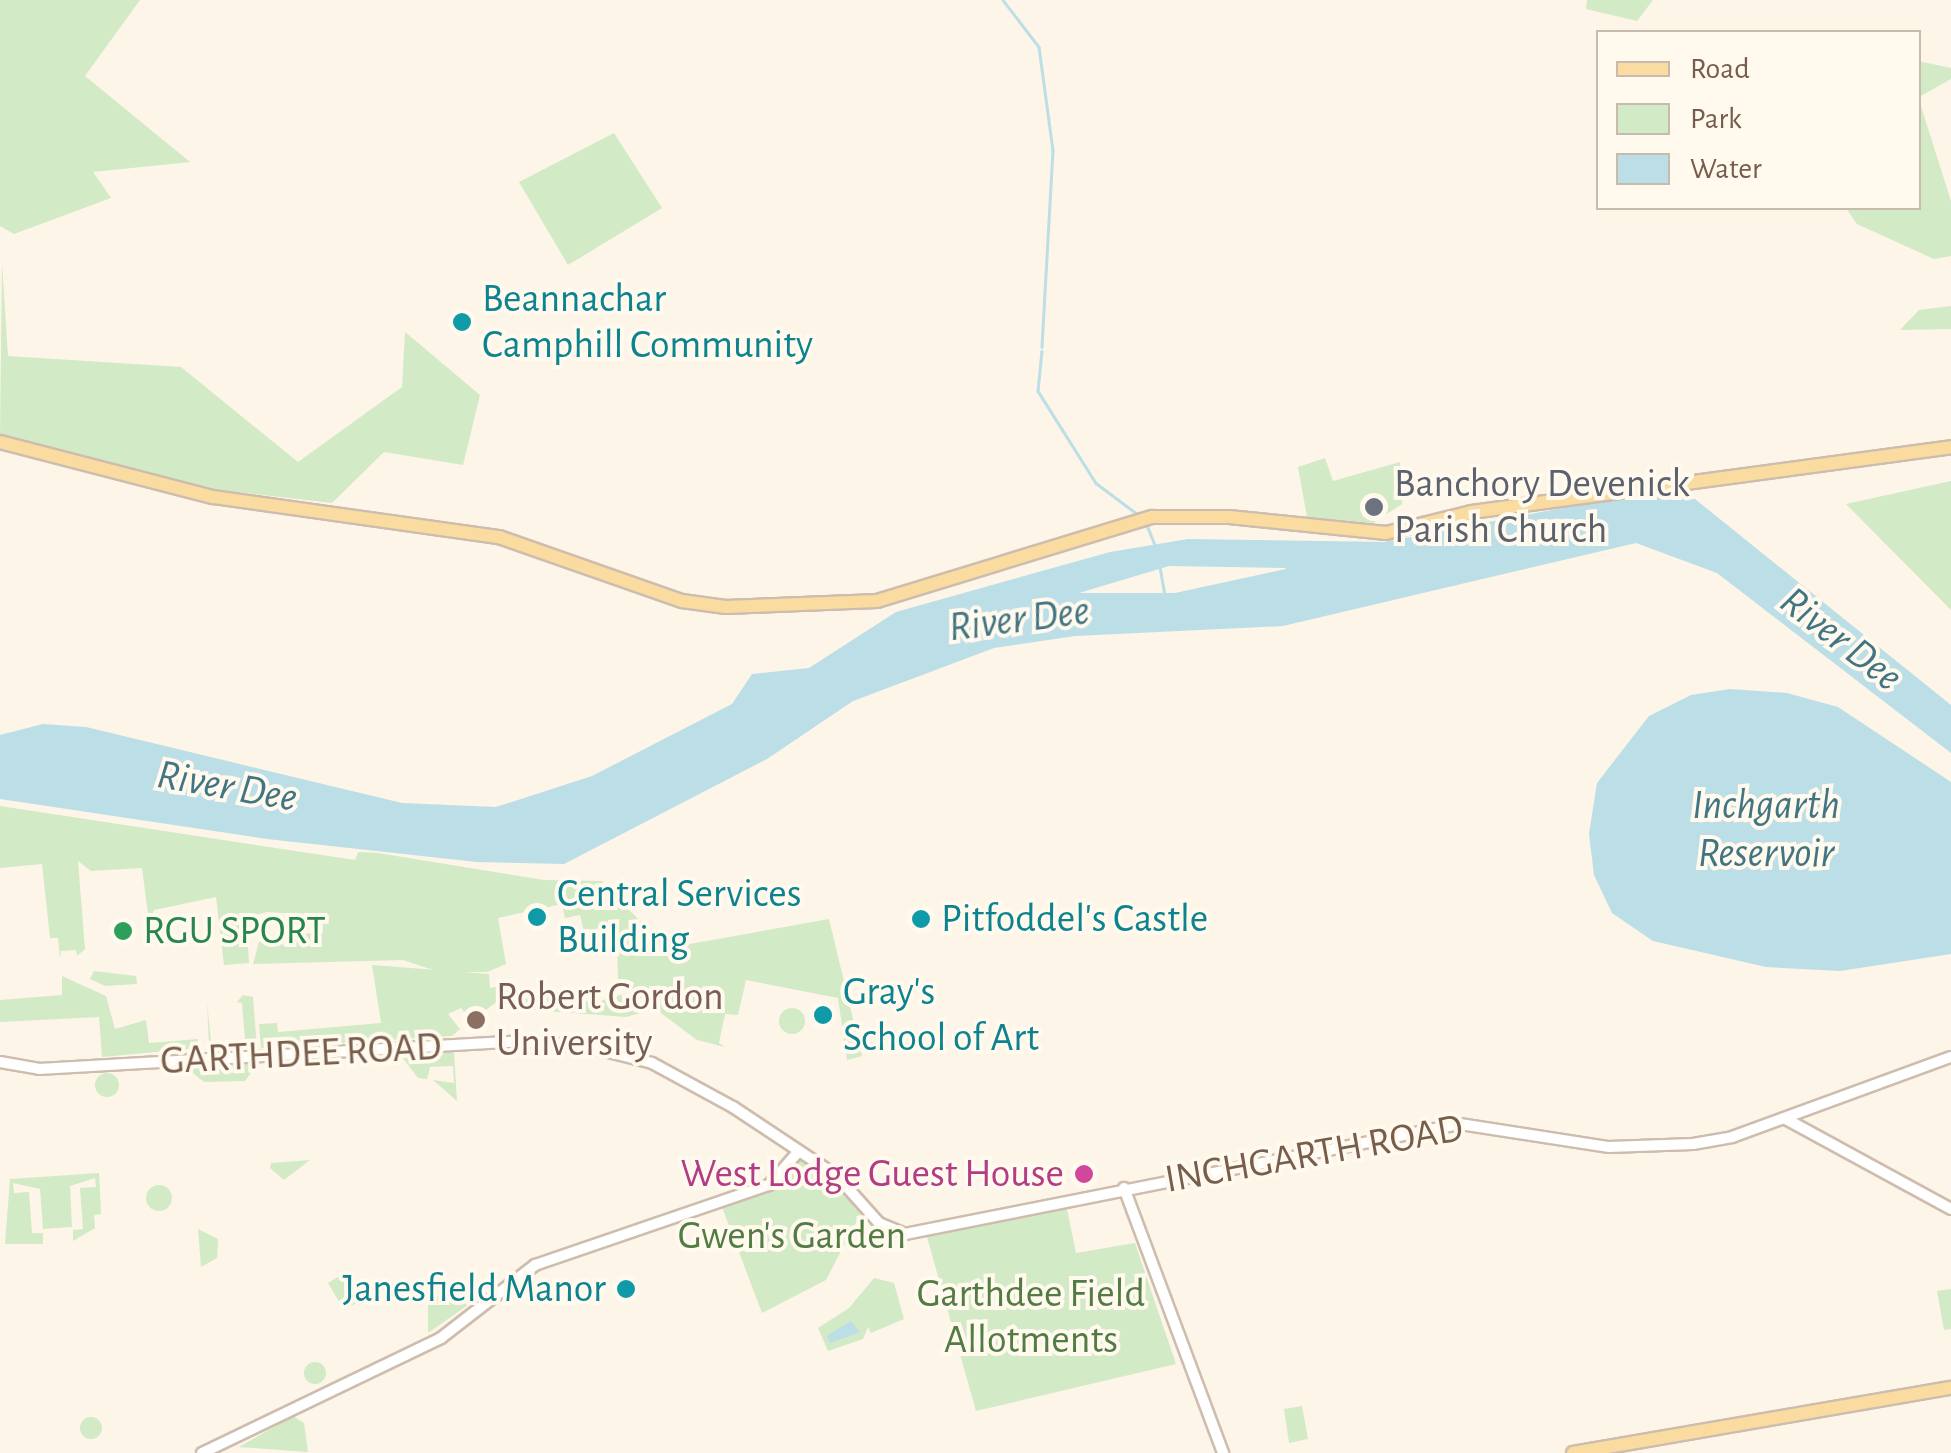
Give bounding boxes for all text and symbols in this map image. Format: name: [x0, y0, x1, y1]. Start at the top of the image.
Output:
legend: [1596, 30, 1921, 210]
text: Road: [1690, 54, 1750, 84]
text: Park: [1690, 104, 1742, 134]
text: Water: [1690, 154, 1762, 184]
place label: Beannachar Camphill Community: [482, 275, 813, 369]
marker: Beannachar Camphill Community: [451, 311, 473, 333]
place label: Banchory Devenick Parish Church: [1394, 460, 1690, 554]
marker: Banchory Devenick Parish Church: [1363, 496, 1385, 518]
water label: River Dee: [1770, 576, 1912, 702]
water label: River Dee: [946, 585, 1092, 653]
water label: River Dee: [153, 749, 301, 823]
water label: Inchgarth Reservoir: [1692, 780, 1840, 878]
place label: Central Services Building: [557, 870, 801, 964]
place label: Pitfoddel's Castle: [941, 895, 1208, 943]
marker: Central Services Building: [526, 906, 548, 928]
place label: RGU SPORT: [143, 907, 326, 955]
marker: Pitfoddel's Castle: [910, 908, 932, 930]
marker: RGU SPORT: [112, 920, 134, 942]
place label: Gray's School of Art: [843, 968, 1039, 1062]
place label: Robert Gordon University: [496, 973, 724, 1067]
marker: Gray's School of Art: [812, 1004, 834, 1026]
marker: Robert Gordon University: [465, 1009, 487, 1031]
street label: GARTHDEE ROAD: [159, 1023, 443, 1085]
street label: INCHGARTH ROAD: [1161, 1104, 1467, 1204]
place label: West Lodge Guest House: [680, 1150, 1064, 1198]
marker: West Lodge Guest House: [1073, 1163, 1095, 1185]
park label: Gwen's Garden: [678, 1212, 906, 1260]
place label: Janesfield Manor: [343, 1265, 606, 1313]
park label: Garthdee Field Allotments: [917, 1270, 1145, 1364]
marker: Janesfield Manor: [615, 1278, 637, 1300]

